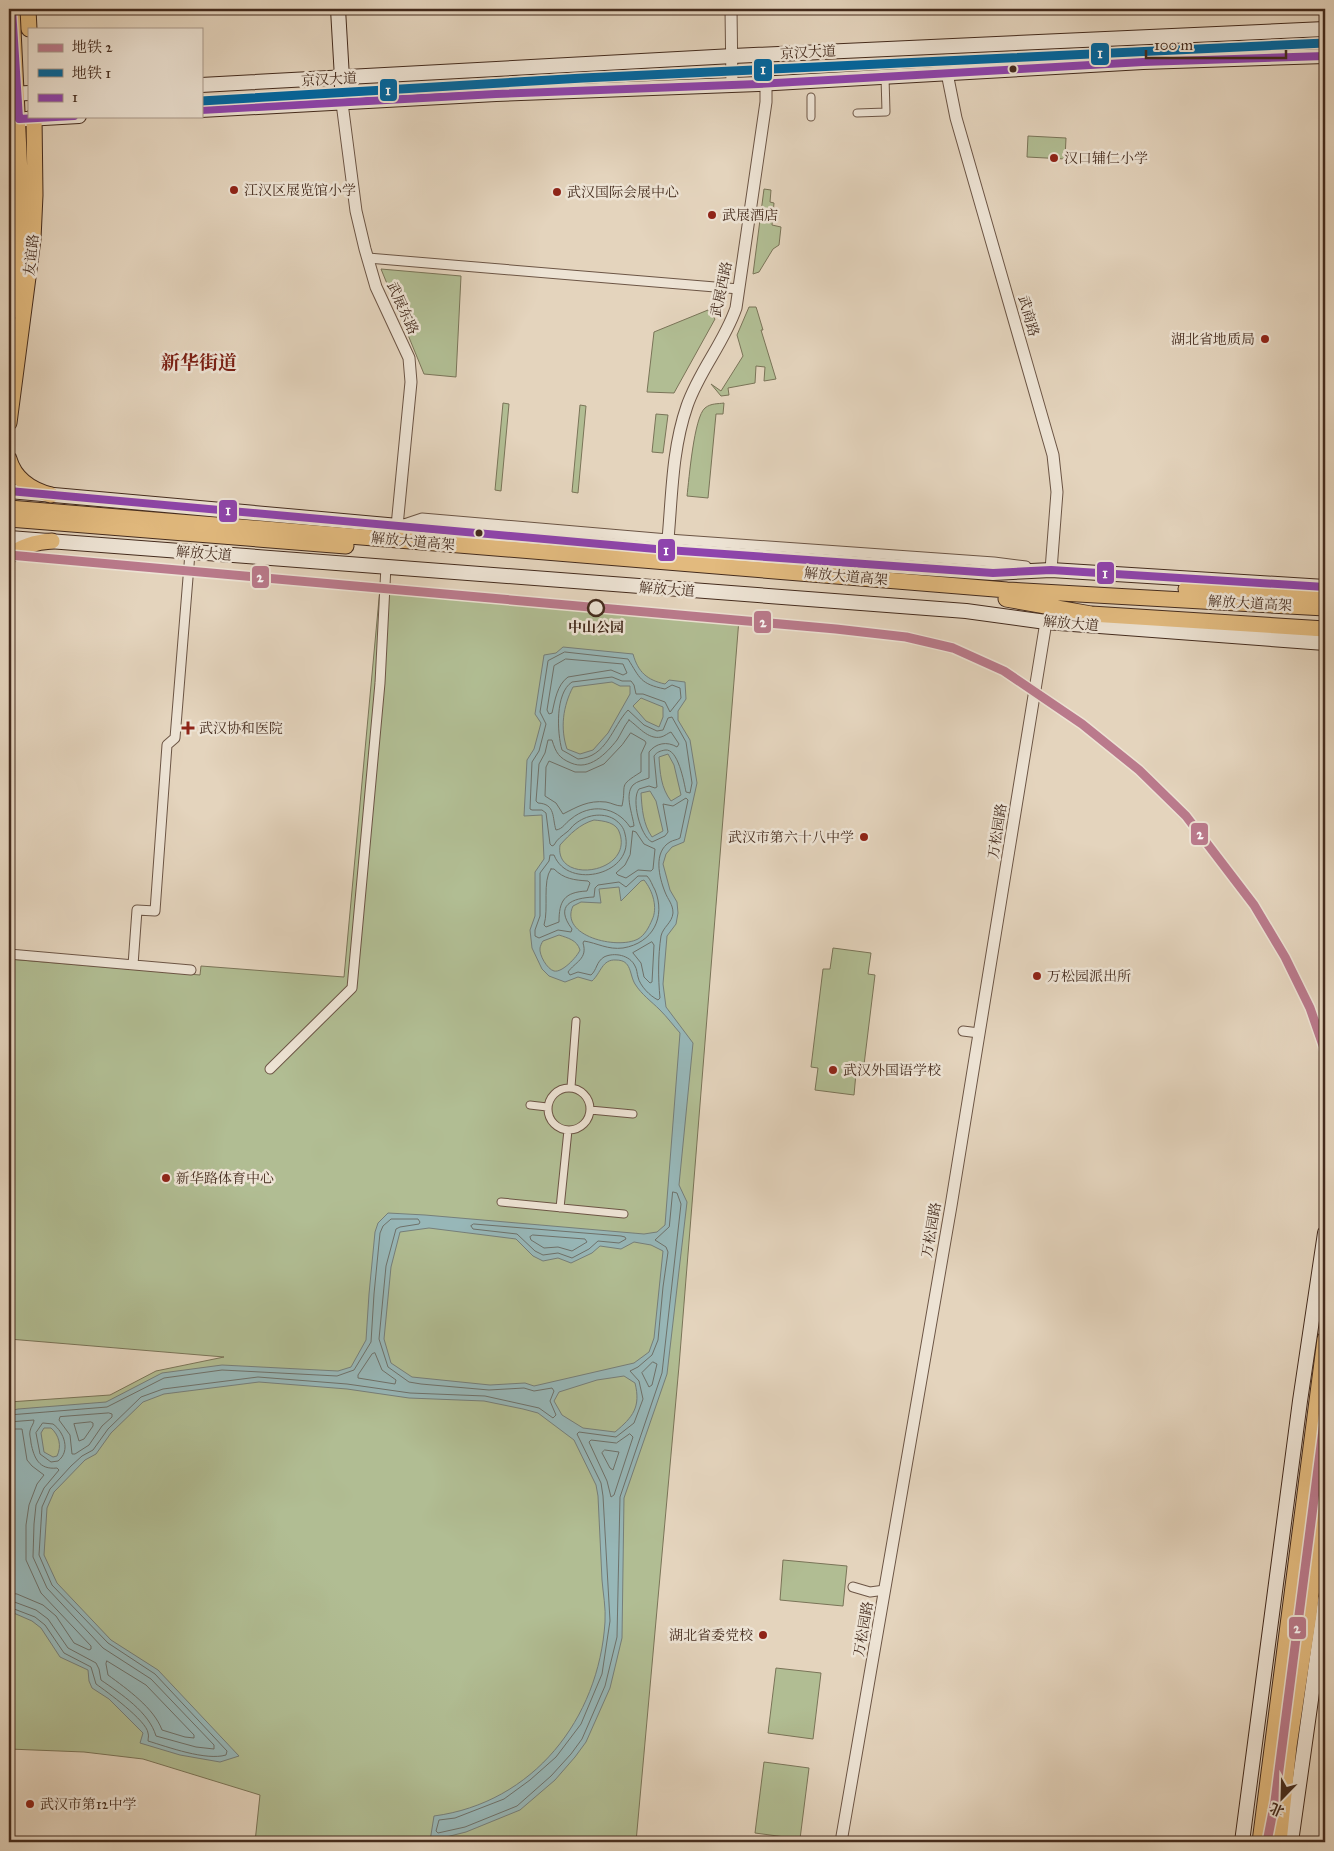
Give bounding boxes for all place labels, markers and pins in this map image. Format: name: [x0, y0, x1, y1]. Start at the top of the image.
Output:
unlabelled marker: [1008, 64, 1018, 74]
place label: 汉口辅仁小学: [1064, 150, 1148, 167]
marker: 汉口辅仁小学: [1048, 152, 1060, 164]
place label: 江汉区展览馆小学: [244, 182, 356, 199]
marker: 江汉区展览馆小学: [228, 184, 240, 196]
place label: 武汉国际会展中心: [567, 184, 679, 201]
marker: 武汉国际会展中心: [551, 186, 563, 198]
place label: 武展酒店: [722, 207, 778, 224]
marker: 武展酒店: [706, 209, 718, 221]
place label: 湖北省地质局: [1171, 331, 1255, 348]
marker: 湖北省地质局: [1259, 333, 1271, 345]
unlabelled marker: [474, 528, 484, 538]
marker: 中山公园: [587, 599, 605, 617]
place label: 中山公园: [568, 619, 624, 636]
place label: 武汉协和医院: [199, 720, 283, 737]
marker: 武汉协和医院: [181, 721, 195, 735]
place label: 武汉市第六十八中学: [728, 829, 854, 846]
marker: 武汉市第六十八中学: [858, 831, 870, 843]
place label: 万松园派出所: [1047, 968, 1131, 985]
marker: 万松园派出所: [1031, 970, 1043, 982]
place label: 武汉外国语学校: [843, 1062, 941, 1079]
marker: 武汉外国语学校: [827, 1064, 839, 1076]
place label: 新华路体育中心: [176, 1170, 274, 1187]
marker: 新华路体育中心: [160, 1172, 172, 1184]
place label: 湖北省委党校: [669, 1627, 753, 1644]
marker: 湖北省委党校: [757, 1629, 769, 1641]
place label: 武汉市第12中学: [40, 1796, 136, 1813]
marker: 武汉市第12中学: [24, 1798, 36, 1810]

